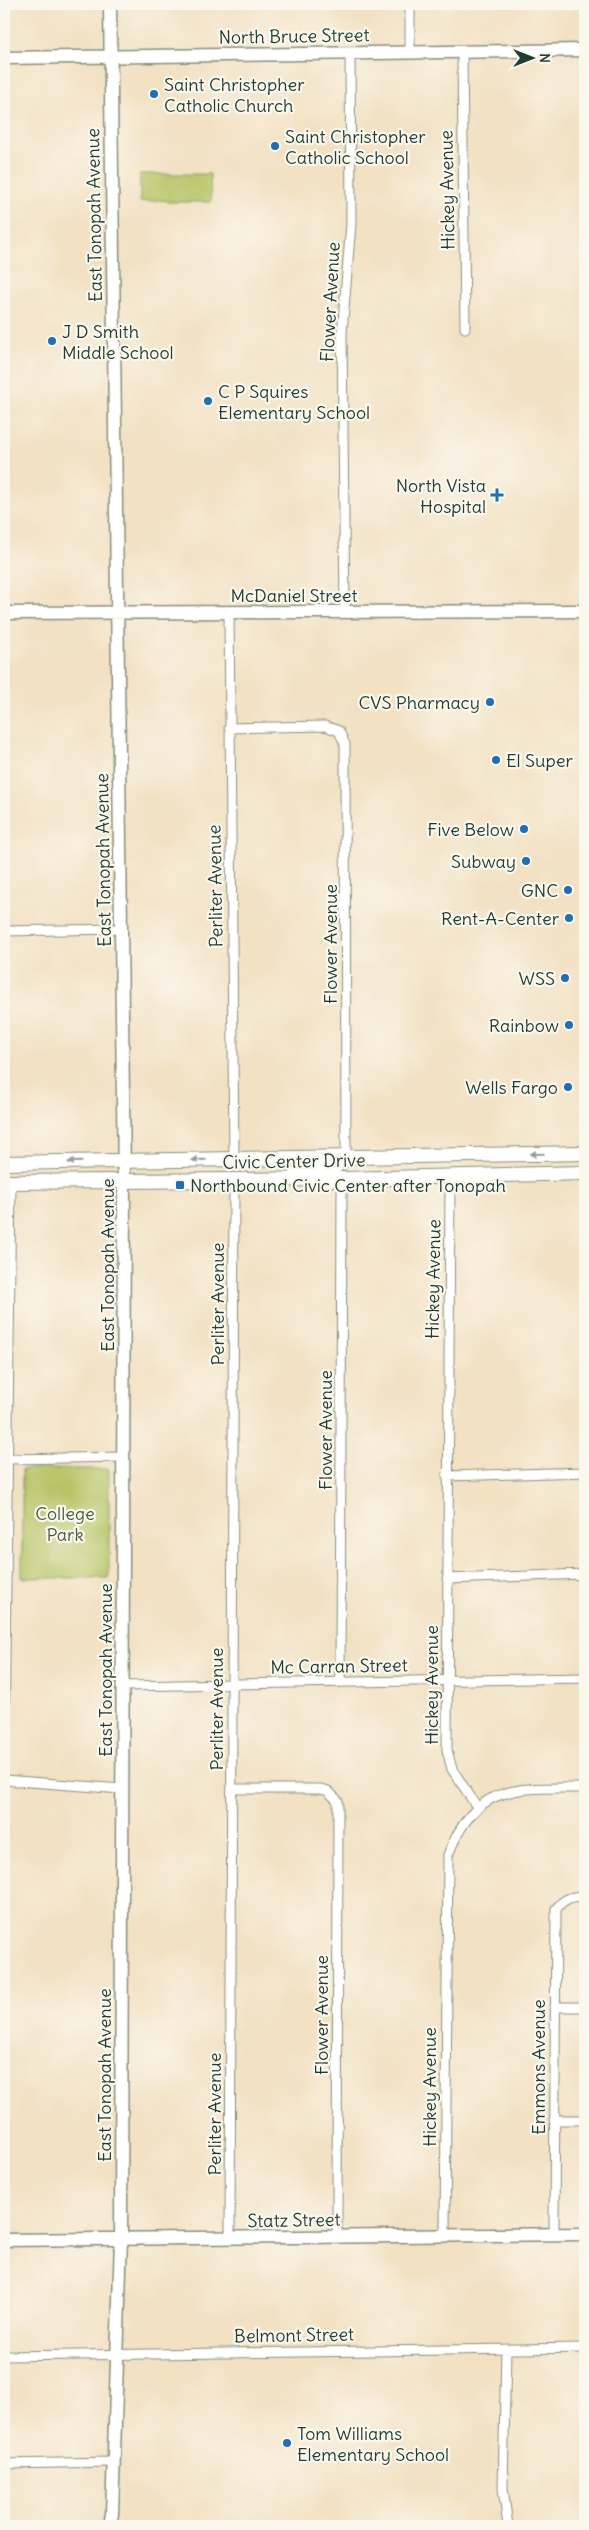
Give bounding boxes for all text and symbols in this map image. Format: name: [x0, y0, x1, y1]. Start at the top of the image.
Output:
street label: North Bruce Street: [218, 23, 370, 49]
north arrow: [506, 32, 556, 82]
text: N: [536, 53, 554, 63]
place label: Saint Christopher Catholic Church: [164, 73, 305, 117]
marker: Saint Christopher Catholic Church: [148, 88, 160, 100]
place label: Saint Christopher Catholic School: [285, 125, 426, 169]
street label: East Tonopah Avenue: [81, 128, 107, 302]
street label: Hickey Avenue: [434, 130, 460, 250]
marker: Saint Christopher Catholic School: [269, 140, 281, 152]
street label: Flower Avenue: [315, 241, 345, 363]
place label: J D Smith Middle School: [62, 320, 174, 364]
marker: J D Smith Middle School: [46, 335, 58, 347]
place label: C P Squires Elementary School: [218, 380, 370, 424]
marker: C P Squires Elementary School: [202, 395, 214, 407]
place label: North Vista Hospital: [396, 474, 486, 518]
marker: North Vista Hospital: [490, 488, 504, 502]
street label: McDaniel Street: [231, 584, 358, 607]
place label: CVS Pharmacy: [358, 691, 480, 714]
marker: CVS Pharmacy: [484, 696, 496, 708]
place label: El Super: [506, 749, 573, 772]
marker: El Super: [490, 754, 502, 766]
street label: East Tonopah Avenue: [90, 773, 116, 947]
place label: Five Below: [427, 818, 514, 841]
marker: Five Below: [518, 823, 530, 835]
street label: Perliter Avenue: [202, 824, 228, 948]
place label: Subway: [451, 850, 516, 873]
marker: Subway: [520, 855, 532, 867]
place label: GNC: [521, 879, 558, 902]
street label: Flower Avenue: [319, 884, 342, 1004]
marker: GNC: [562, 884, 574, 896]
place label: Rent-A-Center: [441, 907, 560, 930]
marker: Rent-A-Center: [563, 912, 575, 924]
place label: WSS: [519, 967, 555, 990]
marker: WSS: [559, 972, 571, 984]
place label: Rainbow: [489, 1014, 559, 1037]
marker: Rainbow: [563, 1019, 575, 1031]
place label: Wells Fargo: [465, 1076, 558, 1099]
marker: Wells Fargo: [562, 1081, 574, 1093]
street label: Civic Center Drive: [222, 1148, 366, 1174]
one-way arrow: [528, 1150, 544, 1158]
one-way arrow: [191, 1156, 207, 1164]
one-way arrow: [67, 1158, 83, 1166]
place label: Northbound Civic Center after Tonopah: [190, 1174, 506, 1197]
street label: East Tonopah Avenue: [96, 1178, 119, 1352]
marker: Northbound Civic Center after Tonopah: [174, 1179, 186, 1191]
street label: Hickey Avenue: [420, 1219, 446, 1339]
street label: Perliter Avenue: [206, 1243, 229, 1365]
street label: Flower Avenue: [314, 1370, 337, 1490]
park label: College Park: [35, 1502, 95, 1546]
street label: East Tonopah Avenue: [94, 1583, 117, 1757]
street label: Hickey Avenue: [420, 1625, 443, 1745]
street label: Perliter Avenue: [205, 1648, 228, 1770]
street label: Mc Carran Street: [270, 1653, 408, 1679]
street label: Flower Avenue: [310, 1955, 333, 2075]
street label: East Tonopah Avenue: [93, 1988, 116, 2162]
street label: Emmons Avenue: [527, 1999, 550, 2135]
street label: Hickey Avenue: [418, 2027, 441, 2147]
street label: Perliter Avenue: [203, 2053, 226, 2175]
street label: Statz Street: [247, 2208, 341, 2232]
street label: Belmont Street: [234, 2322, 354, 2348]
place label: Tom Williams Elementary School: [297, 2422, 449, 2466]
marker: Tom Williams Elementary School: [281, 2437, 293, 2449]

